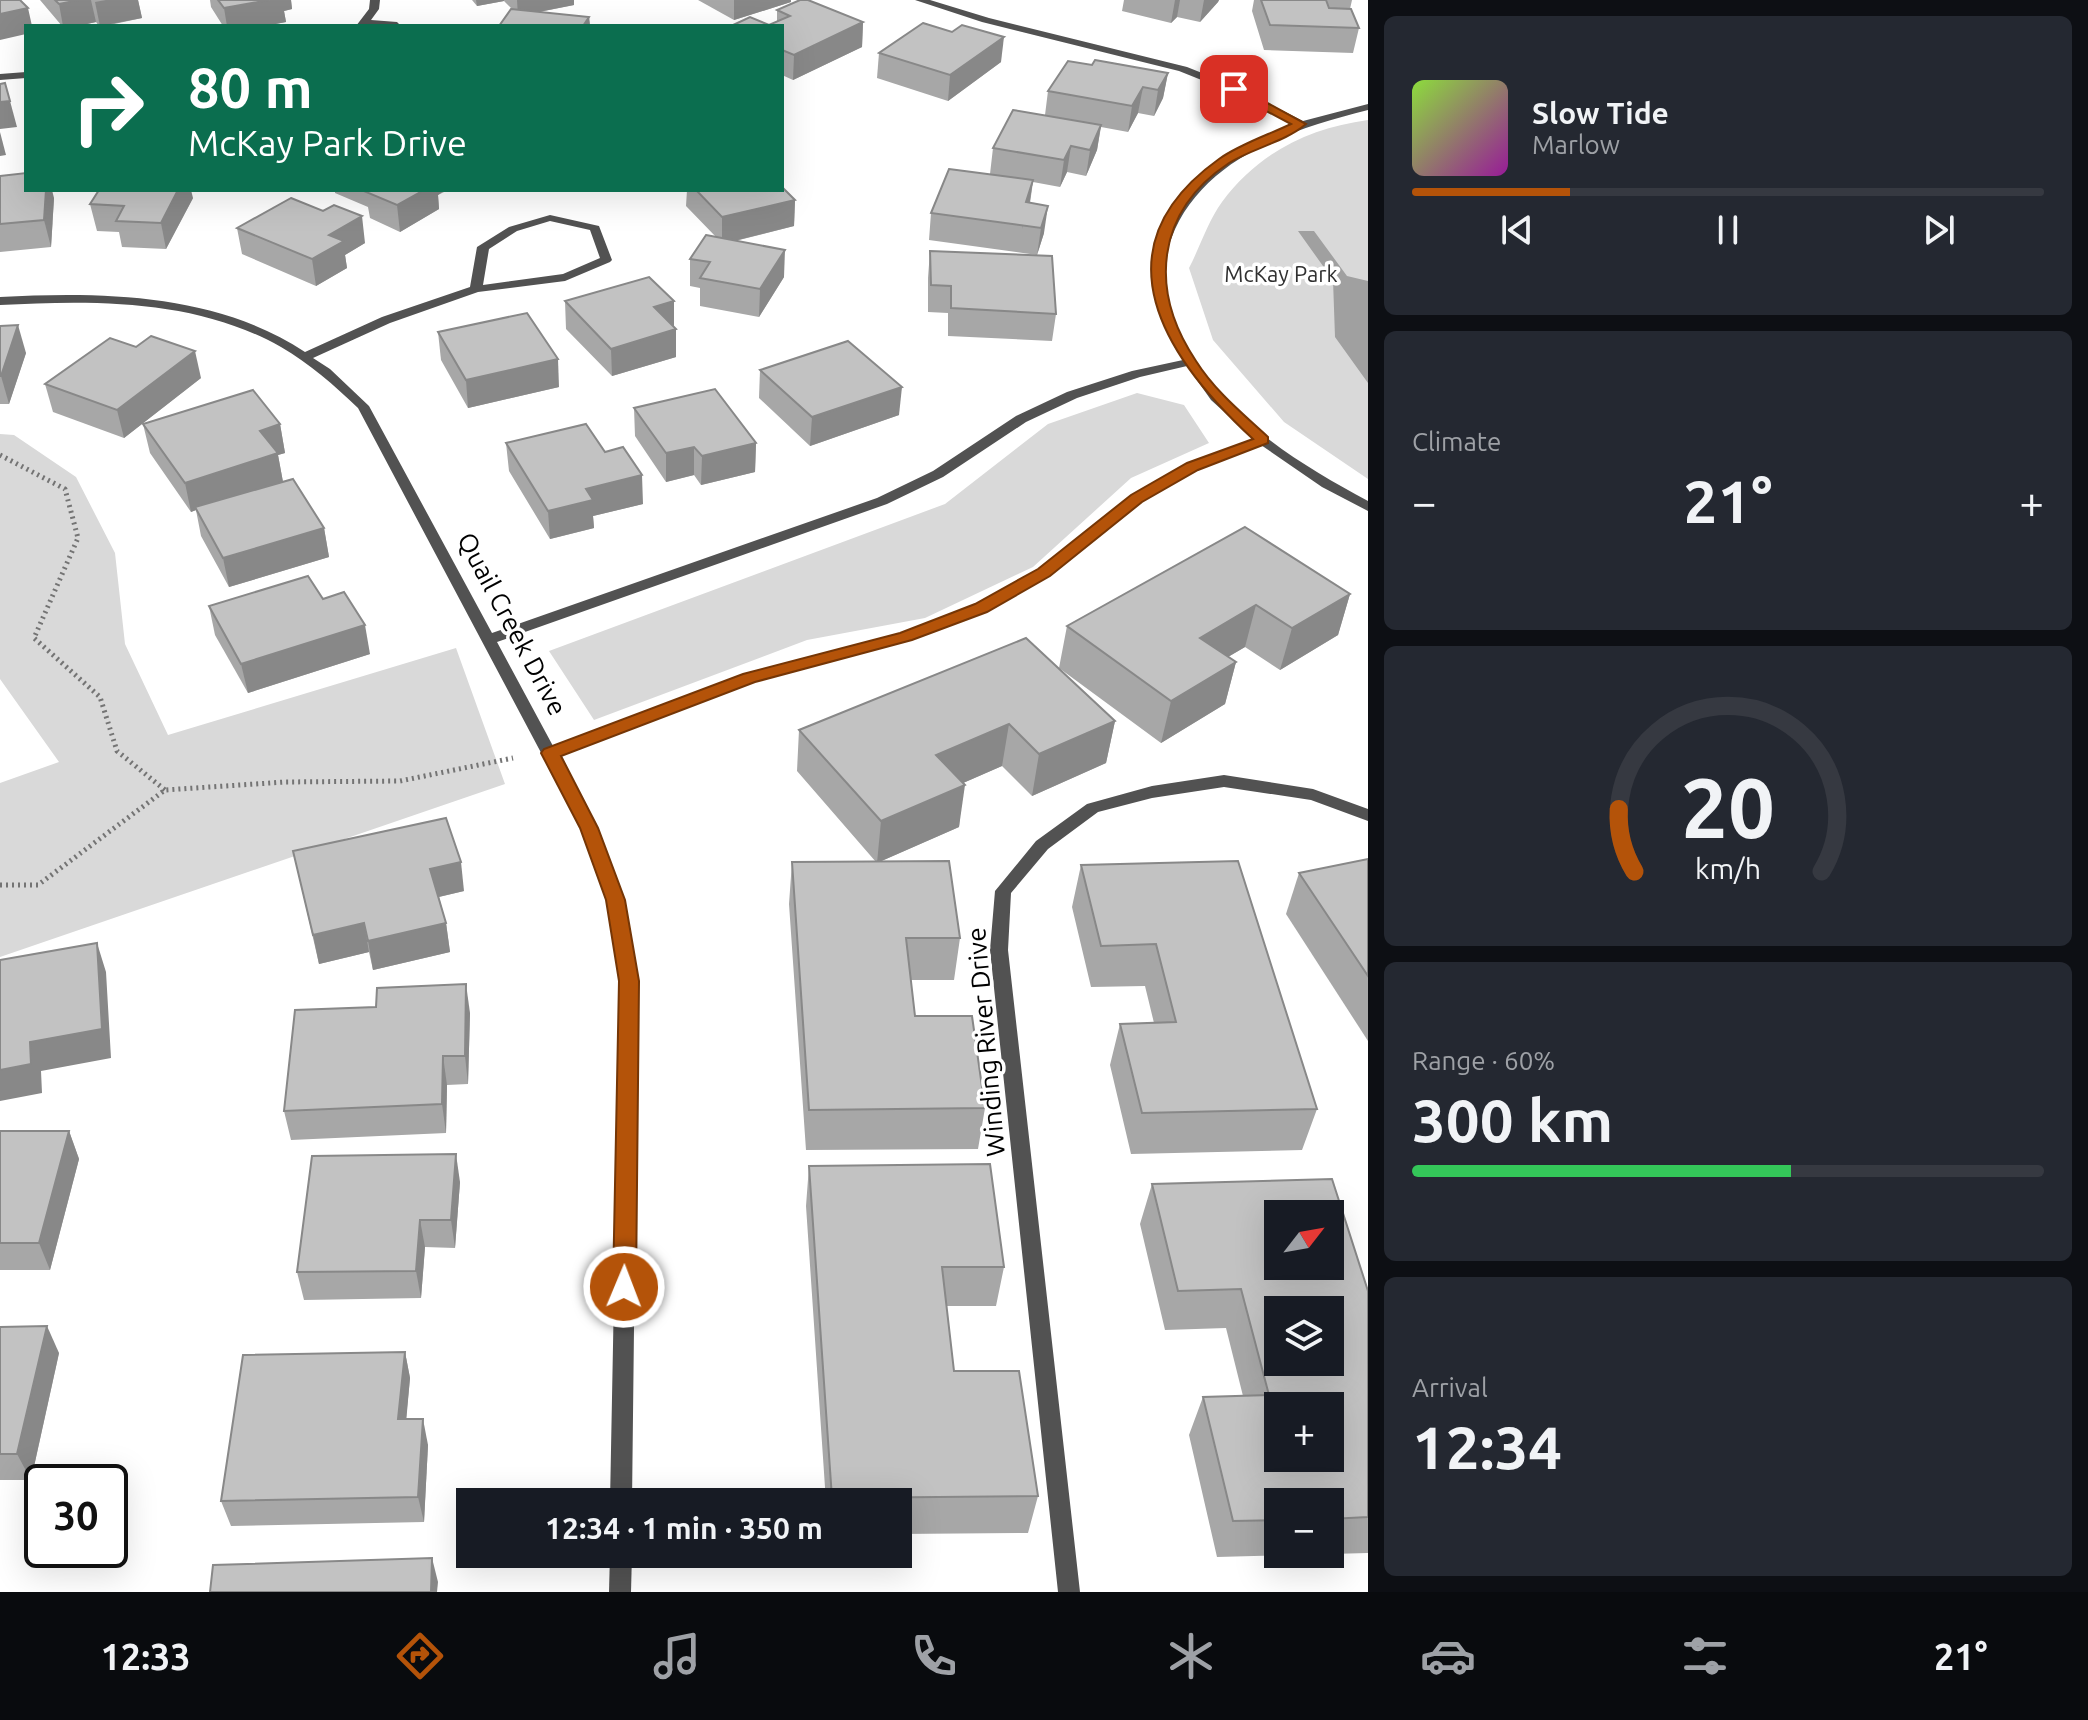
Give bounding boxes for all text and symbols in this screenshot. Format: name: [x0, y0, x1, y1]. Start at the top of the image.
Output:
pin: [1200, 55, 1268, 123]
icon: right: [56, 56, 160, 160]
text: 80 m: [188, 56, 313, 119]
icon: arrive: [1212, 67, 1256, 111]
text: Slow Tide: [1532, 96, 1669, 130]
text: McKay Park Drive: [188, 122, 467, 163]
text: Marlow: [1532, 130, 1620, 159]
icon: previous: [1495, 208, 1539, 252]
icon: pause: [1706, 208, 1750, 252]
icon: next: [1917, 208, 1961, 252]
park label: McKay Park: [1224, 261, 1338, 286]
text: Climate: [1412, 427, 1501, 456]
text: 21°: [1684, 467, 1772, 534]
text: −: [1412, 477, 1437, 526]
text: +: [2019, 477, 2044, 526]
street label: Quail Creek Drive: [452, 528, 573, 720]
text: 20: [1681, 760, 1775, 854]
text: km/h: [1695, 852, 1761, 884]
street label: Winding River Drive: [961, 926, 1010, 1158]
text: Range · 60%: [1412, 1046, 1555, 1075]
text: 300 km: [1412, 1086, 1613, 1153]
north arrow: [1264, 1200, 1344, 1280]
map controls: [1264, 1200, 1344, 1568]
position arrow: [582, 1245, 666, 1329]
button: layers: [1264, 1296, 1344, 1376]
text: Arrival: [1412, 1373, 1488, 1402]
button: +: [1264, 1392, 1344, 1472]
text: 12:34: [1412, 1413, 1562, 1480]
speed limit sign: 30: [24, 1464, 128, 1568]
button: −: [1264, 1488, 1344, 1568]
text: 12:34 · 1 min · 350 m: [545, 1511, 823, 1545]
icon: directions: [392, 1628, 448, 1684]
icon: music: [649, 1628, 705, 1684]
icon: phone: [906, 1628, 962, 1684]
icon: climate: [1163, 1628, 1219, 1684]
icon: car: [1420, 1628, 1476, 1684]
icon: filters: [1677, 1628, 1733, 1684]
text: 12:33: [101, 1636, 191, 1677]
text: 21°: [1934, 1636, 1987, 1677]

